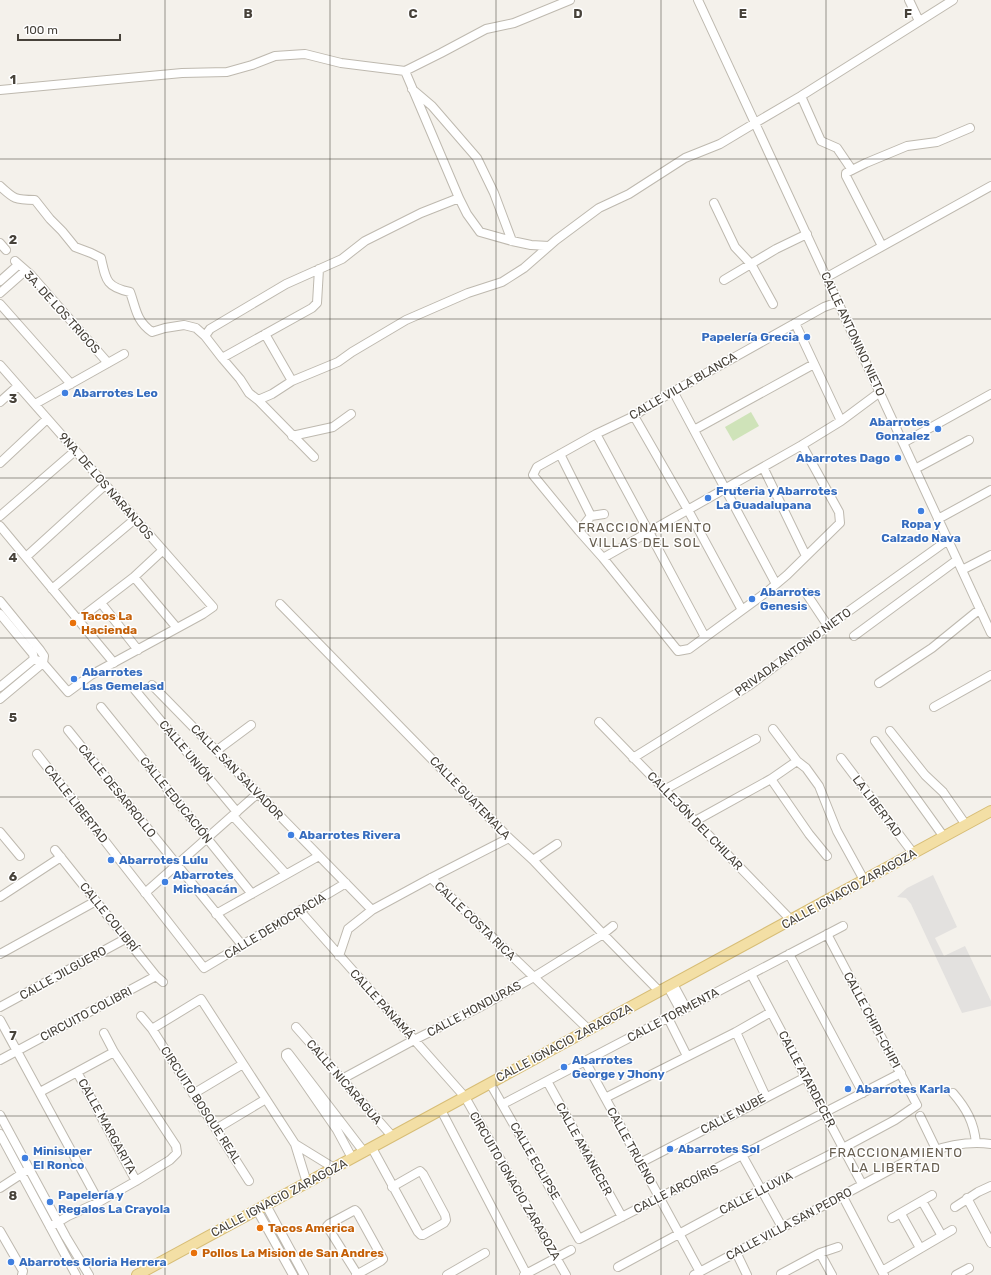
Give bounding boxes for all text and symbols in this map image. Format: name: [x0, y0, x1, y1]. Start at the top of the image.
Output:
text: B: [243, 6, 253, 21]
text: C: [408, 6, 418, 21]
text: D: [573, 6, 583, 21]
text: E: [739, 6, 747, 21]
text: F: [904, 6, 912, 21]
scale bar: [18, 16, 120, 42]
text: 100 m: [24, 23, 58, 37]
text: 1: [10, 72, 16, 87]
text: 2: [9, 232, 17, 247]
street label: 3A. DE LOS TRIGOS: [21, 268, 103, 356]
street label: CALLE ANTONINO NIETO: [818, 270, 888, 398]
place label: Papelería Grecia: [701, 330, 799, 344]
marker: Papelería Grecia: [802, 332, 812, 342]
street label: CALLE VILLA BLANCA: [627, 349, 739, 423]
place label: Abarrotes Leo: [73, 386, 158, 400]
marker: Abarrotes Leo: [60, 388, 70, 398]
text: 3: [9, 391, 18, 406]
place label: Abarrotes Gonzalez: [869, 415, 930, 443]
marker: Abarrotes Gonzalez: [933, 424, 943, 434]
street label: 9NA. DE LOS NARANJOS: [56, 430, 156, 542]
place label: Abarrotes Dago: [796, 451, 890, 465]
marker: Abarrotes Dago: [893, 453, 903, 463]
place label: Fruteria y Abarrotes La Guadalupana: [716, 484, 838, 512]
marker: Fruteria y Abarrotes La Guadalupana: [703, 493, 713, 503]
marker: Ropa y Calzado Nava: [916, 506, 926, 516]
place label: Ropa y Calzado Nava: [881, 517, 961, 545]
district label: FRACCIONAMIENTO VILLAS DEL SOL: [578, 520, 712, 550]
text: 4: [9, 550, 18, 565]
place label: Abarrotes Genesis: [760, 585, 821, 613]
marker: Abarrotes Genesis: [747, 594, 757, 604]
street label: PRIVADA ANTONIO NIETO: [732, 605, 854, 699]
place label: Tacos La Hacienda: [81, 609, 137, 637]
marker: Tacos La Hacienda: [68, 618, 78, 628]
place label: Abarrotes Las Gemelasd: [82, 665, 164, 693]
marker: Abarrotes Las Gemelasd: [69, 674, 79, 684]
text: 5: [9, 710, 17, 725]
street label: CALLE UNIÓN: [156, 717, 216, 785]
street label: CALLE SAN SALVADOR: [188, 721, 286, 823]
street label: CALLE DESARROLLO: [75, 742, 159, 840]
street label: CALLE EDUCACIÓN: [137, 754, 215, 846]
street label: CALLE GUATEMALA: [427, 754, 513, 842]
street label: CALLE LIBERTAD: [41, 762, 111, 846]
street label: CALLEJÓN DEL CHILAR: [644, 769, 746, 873]
street label: LA LIBERTAD: [849, 773, 905, 839]
place label: Abarrotes Rivera: [299, 828, 401, 842]
marker: Abarrotes Rivera: [286, 830, 296, 840]
street label: CALLE IGNACIO ZARAGOZA: [779, 846, 919, 932]
place label: Abarrotes Lulu: [119, 853, 208, 867]
marker: Abarrotes Lulu: [106, 855, 116, 865]
place label: Abarrotes Michoacán: [173, 868, 238, 896]
text: 6: [9, 869, 18, 884]
marker: Abarrotes Michoacán: [160, 877, 170, 887]
street label: CALLE COSTA RICA: [432, 879, 518, 963]
street label: CALLE COLIBRÍ: [77, 880, 142, 955]
street label: CALLE DEMOCRACIA: [222, 890, 328, 962]
street label: CALLE JILGUERO: [17, 943, 109, 1003]
street label: CALLE PANAMÁ: [347, 966, 417, 1042]
street label: CALLE CHIPI-CHIPI: [841, 969, 903, 1071]
street label: CALLE HONDURAS: [425, 978, 523, 1040]
street label: CIRCUITO COLIBRI: [38, 984, 134, 1044]
street label: CALLE TORMENTA: [625, 985, 721, 1045]
street label: CALLE IGNACIO ZARAGOZA: [494, 1001, 634, 1085]
text: 7: [9, 1028, 17, 1043]
street label: CALLE ATARDECER: [776, 1028, 838, 1130]
street label: CALLE NICARAGUA: [303, 1037, 385, 1127]
street label: CIRCUITO BOSQUE REAL: [158, 1044, 244, 1166]
place label: Abarrotes George y Jhony: [572, 1053, 665, 1081]
marker: Abarrotes George y Jhony: [559, 1062, 569, 1072]
street label: CALLE MARGARITA: [75, 1076, 139, 1176]
place label: Abarrotes Karla: [856, 1082, 950, 1096]
marker: Abarrotes Karla: [843, 1084, 853, 1094]
street label: CALLE NUBE: [698, 1091, 768, 1137]
street label: CALLE AMANECER: [553, 1100, 615, 1198]
street label: CALLE TRUENO: [604, 1105, 658, 1187]
street label: CIRCUITO IGNACIO ZARAGOZA: [467, 1109, 563, 1263]
street label: CALLE ECLIPSE: [507, 1120, 563, 1202]
place label: Abarrotes Sol: [678, 1142, 760, 1156]
place label: Minisuper El Ronco: [33, 1144, 93, 1172]
marker: Abarrotes Sol: [665, 1144, 675, 1154]
district label: FRACCIONAMIENTO LA LIBERTAD: [829, 1145, 963, 1175]
marker: Minisuper El Ronco: [20, 1153, 30, 1163]
street label: CALLE IGNACIO ZARAGOZA: [209, 1156, 349, 1240]
street label: CALLE ARCOÍRIS: [631, 1162, 721, 1216]
street label: CALLE LLUVIA: [717, 1168, 795, 1218]
street label: CALLE VILLA SAN PEDRO: [724, 1185, 854, 1263]
text: 8: [9, 1188, 18, 1203]
place label: Papelería y Regalos La Crayola: [58, 1188, 170, 1216]
marker: Papelería y Regalos La Crayola: [45, 1197, 55, 1207]
place label: Tacos America: [268, 1221, 355, 1235]
marker: Tacos America: [255, 1223, 265, 1233]
place label: Pollos La Mision de San Andres: [202, 1246, 384, 1260]
marker: Pollos La Mision de San Andres: [189, 1248, 199, 1258]
place label: Abarrotes Gloria Herrera: [19, 1255, 167, 1269]
marker: Abarrotes Gloria Herrera: [6, 1257, 16, 1267]

